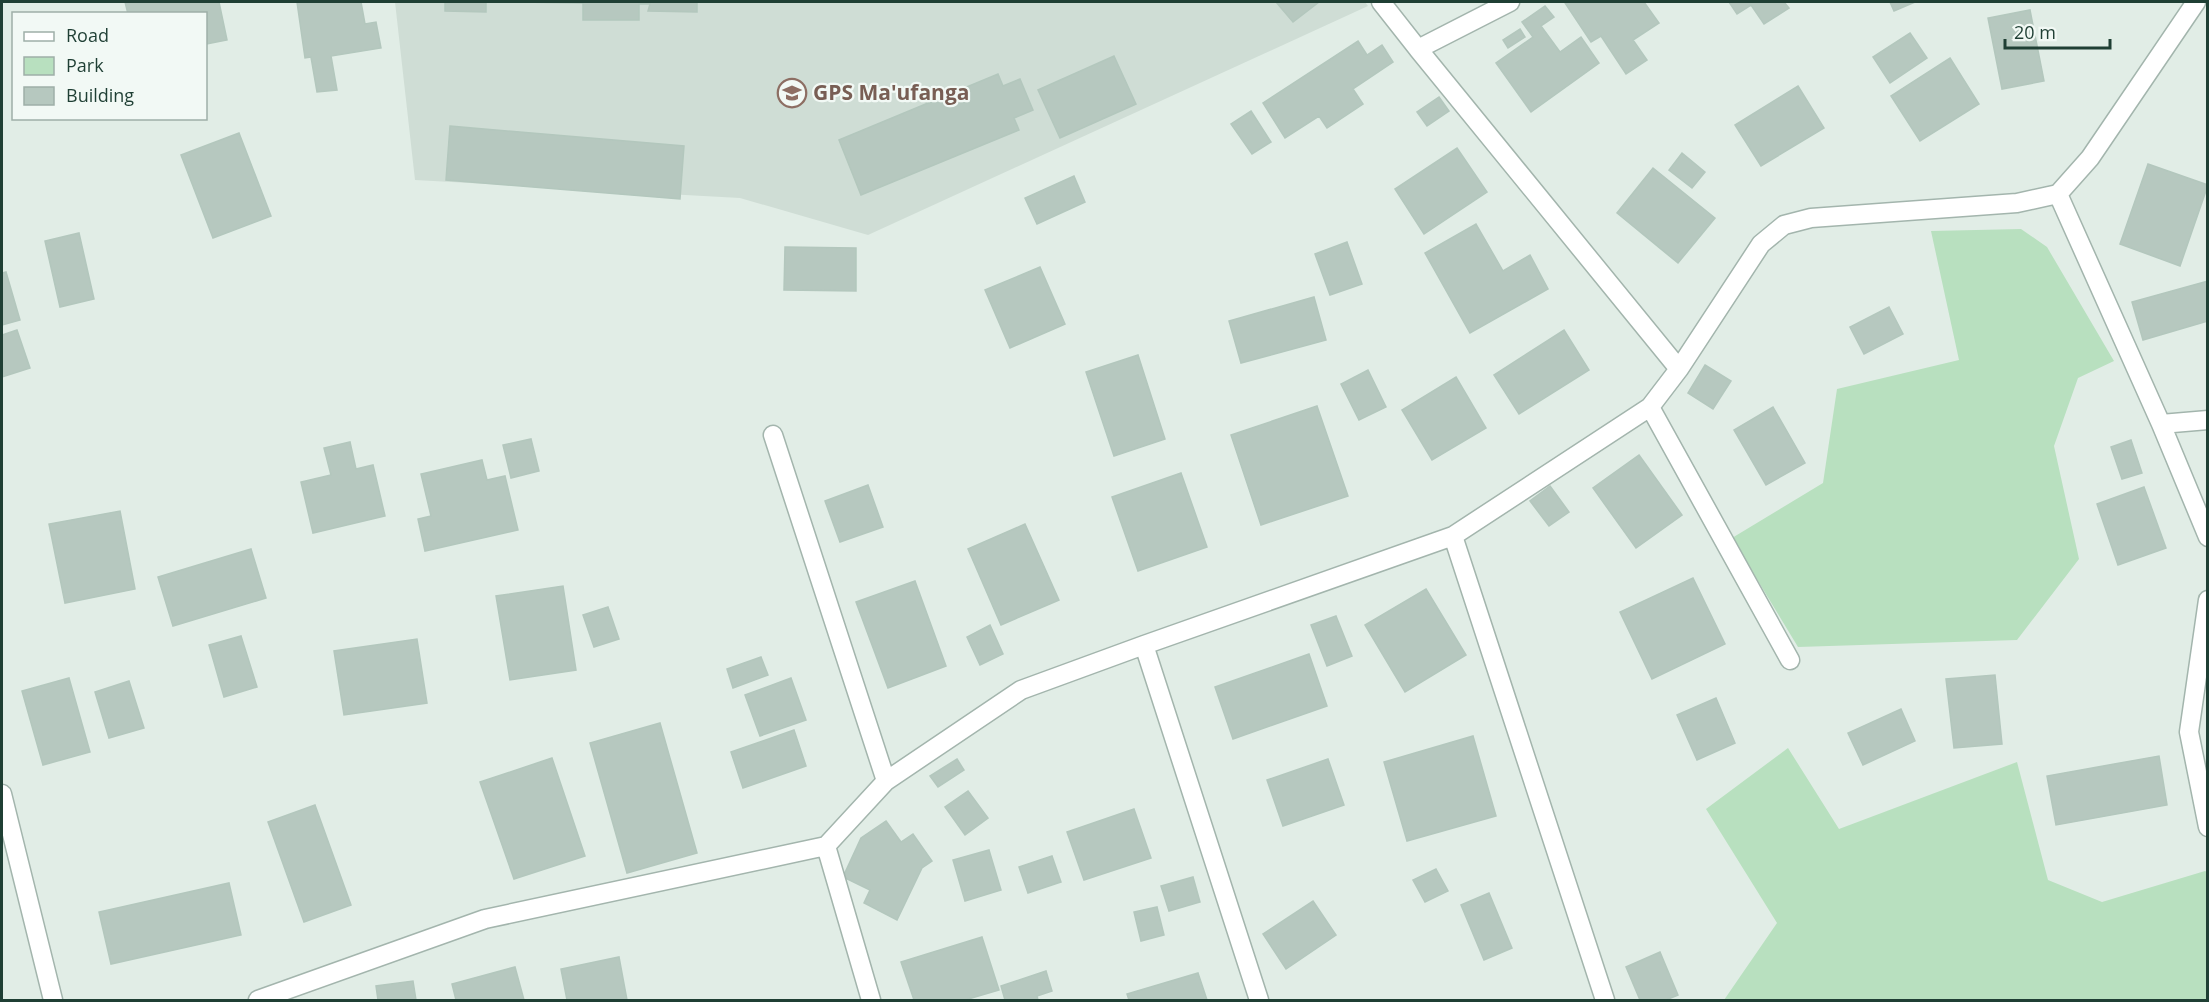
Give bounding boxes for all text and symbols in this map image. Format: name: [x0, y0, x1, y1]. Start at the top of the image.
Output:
legend: [12, 12, 207, 120]
scale bar: [2005, 12, 2110, 50]
text: 20 m: [2014, 20, 2056, 44]
text: Road: [66, 23, 109, 47]
text: Park: [66, 53, 104, 77]
school or university icon: GPS Ma'ufanga: [776, 77, 808, 109]
place label: GPS Ma'ufanga: [813, 78, 969, 106]
text: Building: [66, 83, 134, 107]

